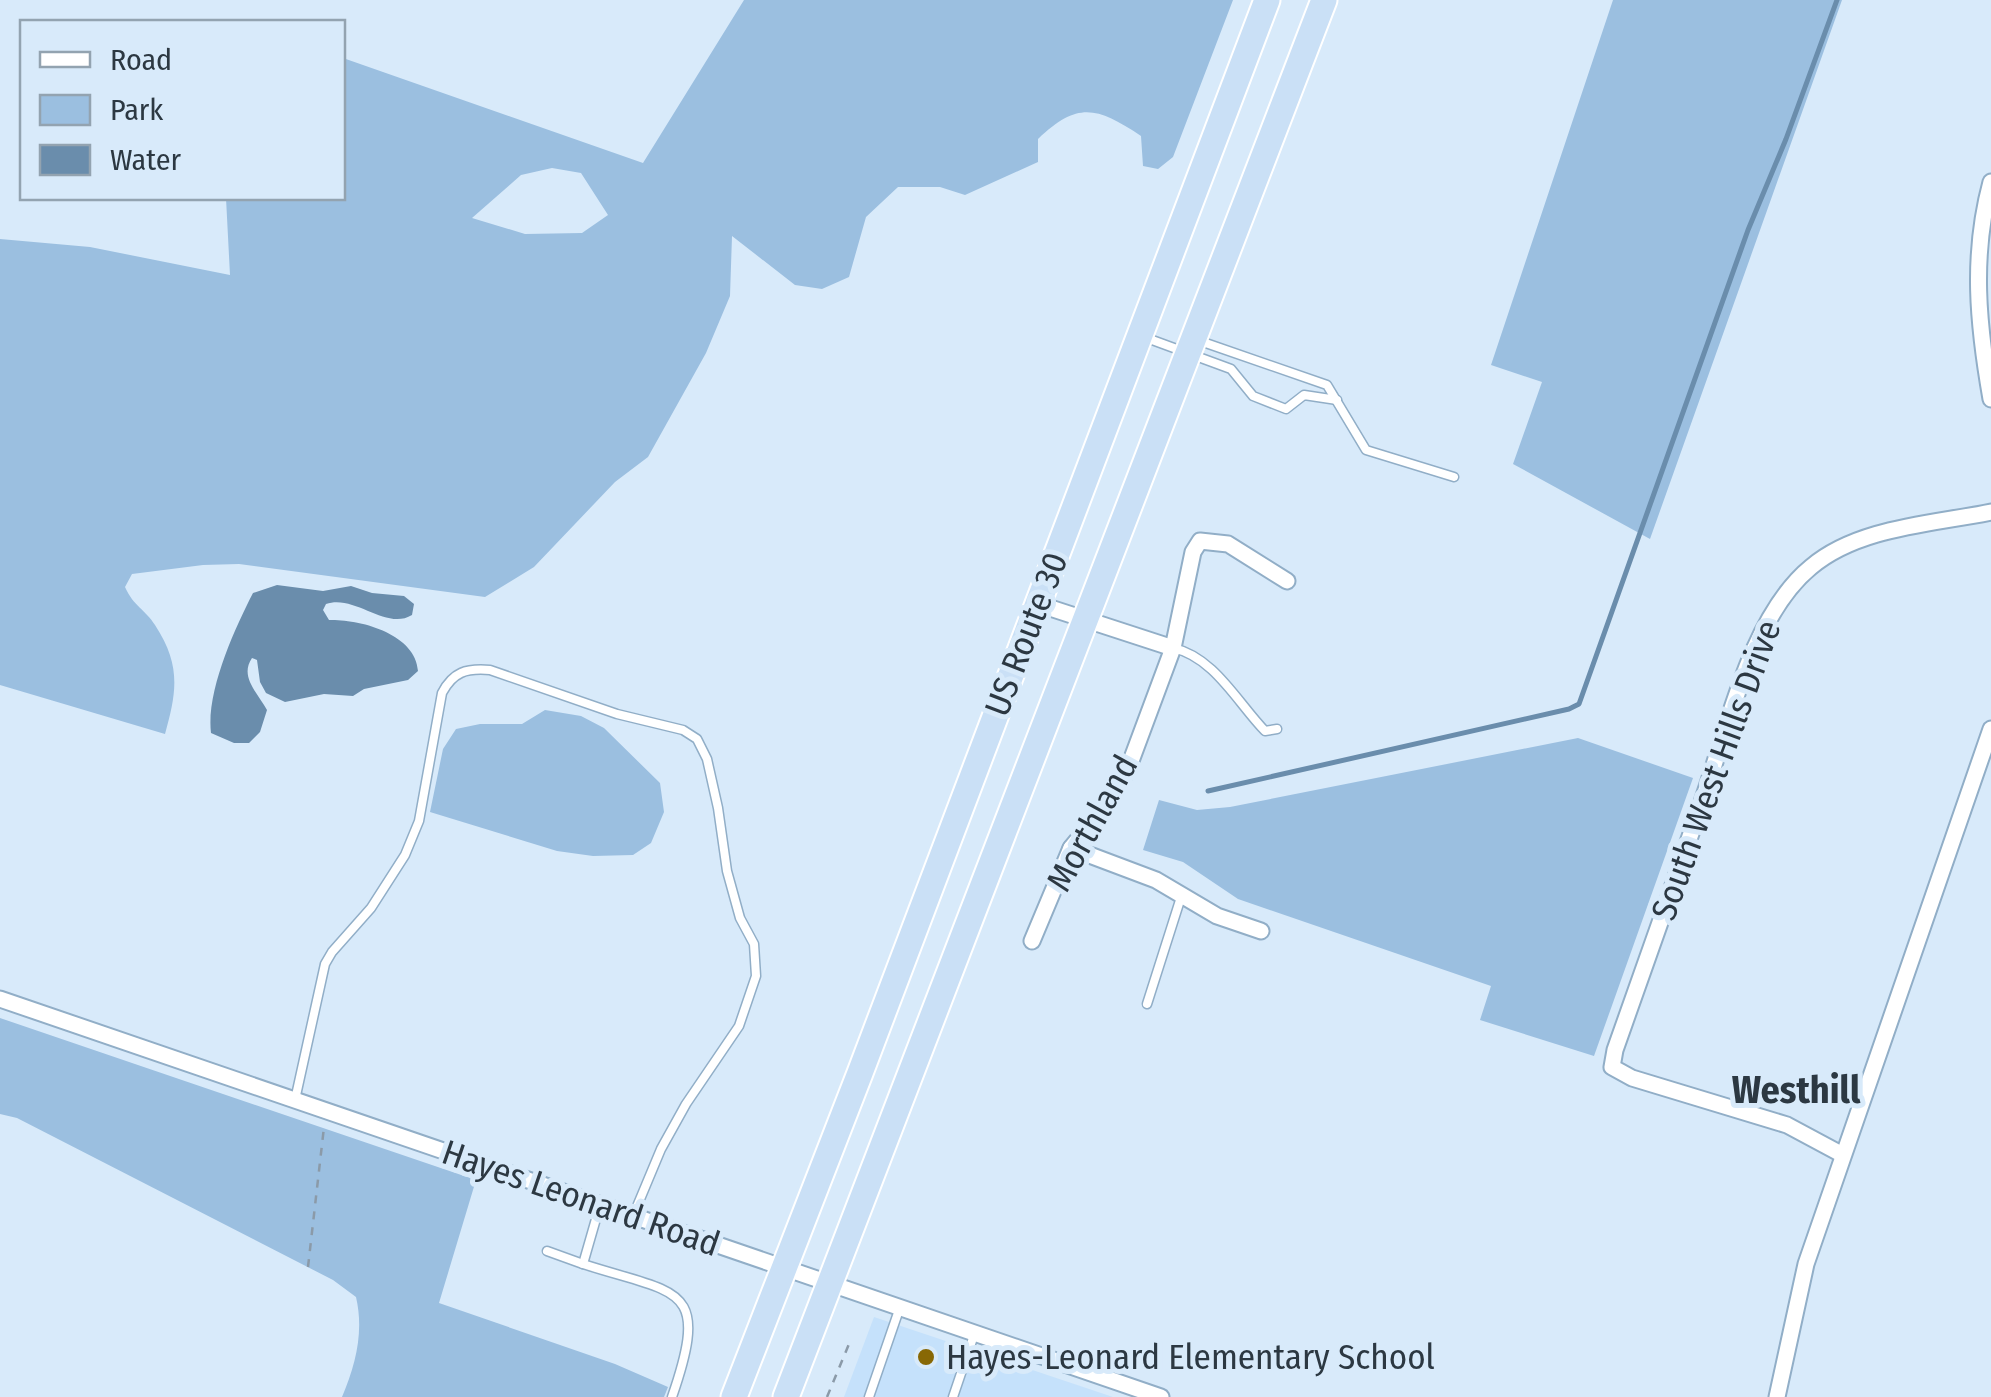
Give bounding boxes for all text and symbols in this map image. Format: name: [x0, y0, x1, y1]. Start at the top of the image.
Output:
legend: [20, 20, 345, 200]
text: Road: [110, 42, 172, 78]
text: Park: [110, 92, 163, 128]
text: Water: [110, 142, 181, 178]
street label: US Route 30: [976, 546, 1076, 722]
street label: South West Hills Drive: [1642, 614, 1790, 926]
street label: Morthland: [1038, 748, 1146, 898]
district label: Westhill: [1732, 1067, 1861, 1113]
street label: Hayes Leonard Road: [437, 1131, 725, 1265]
place label: Hayes-Leonard Elementary School: [946, 1336, 1435, 1378]
marker: Hayes-Leonard Elementary School: [915, 1346, 937, 1368]

